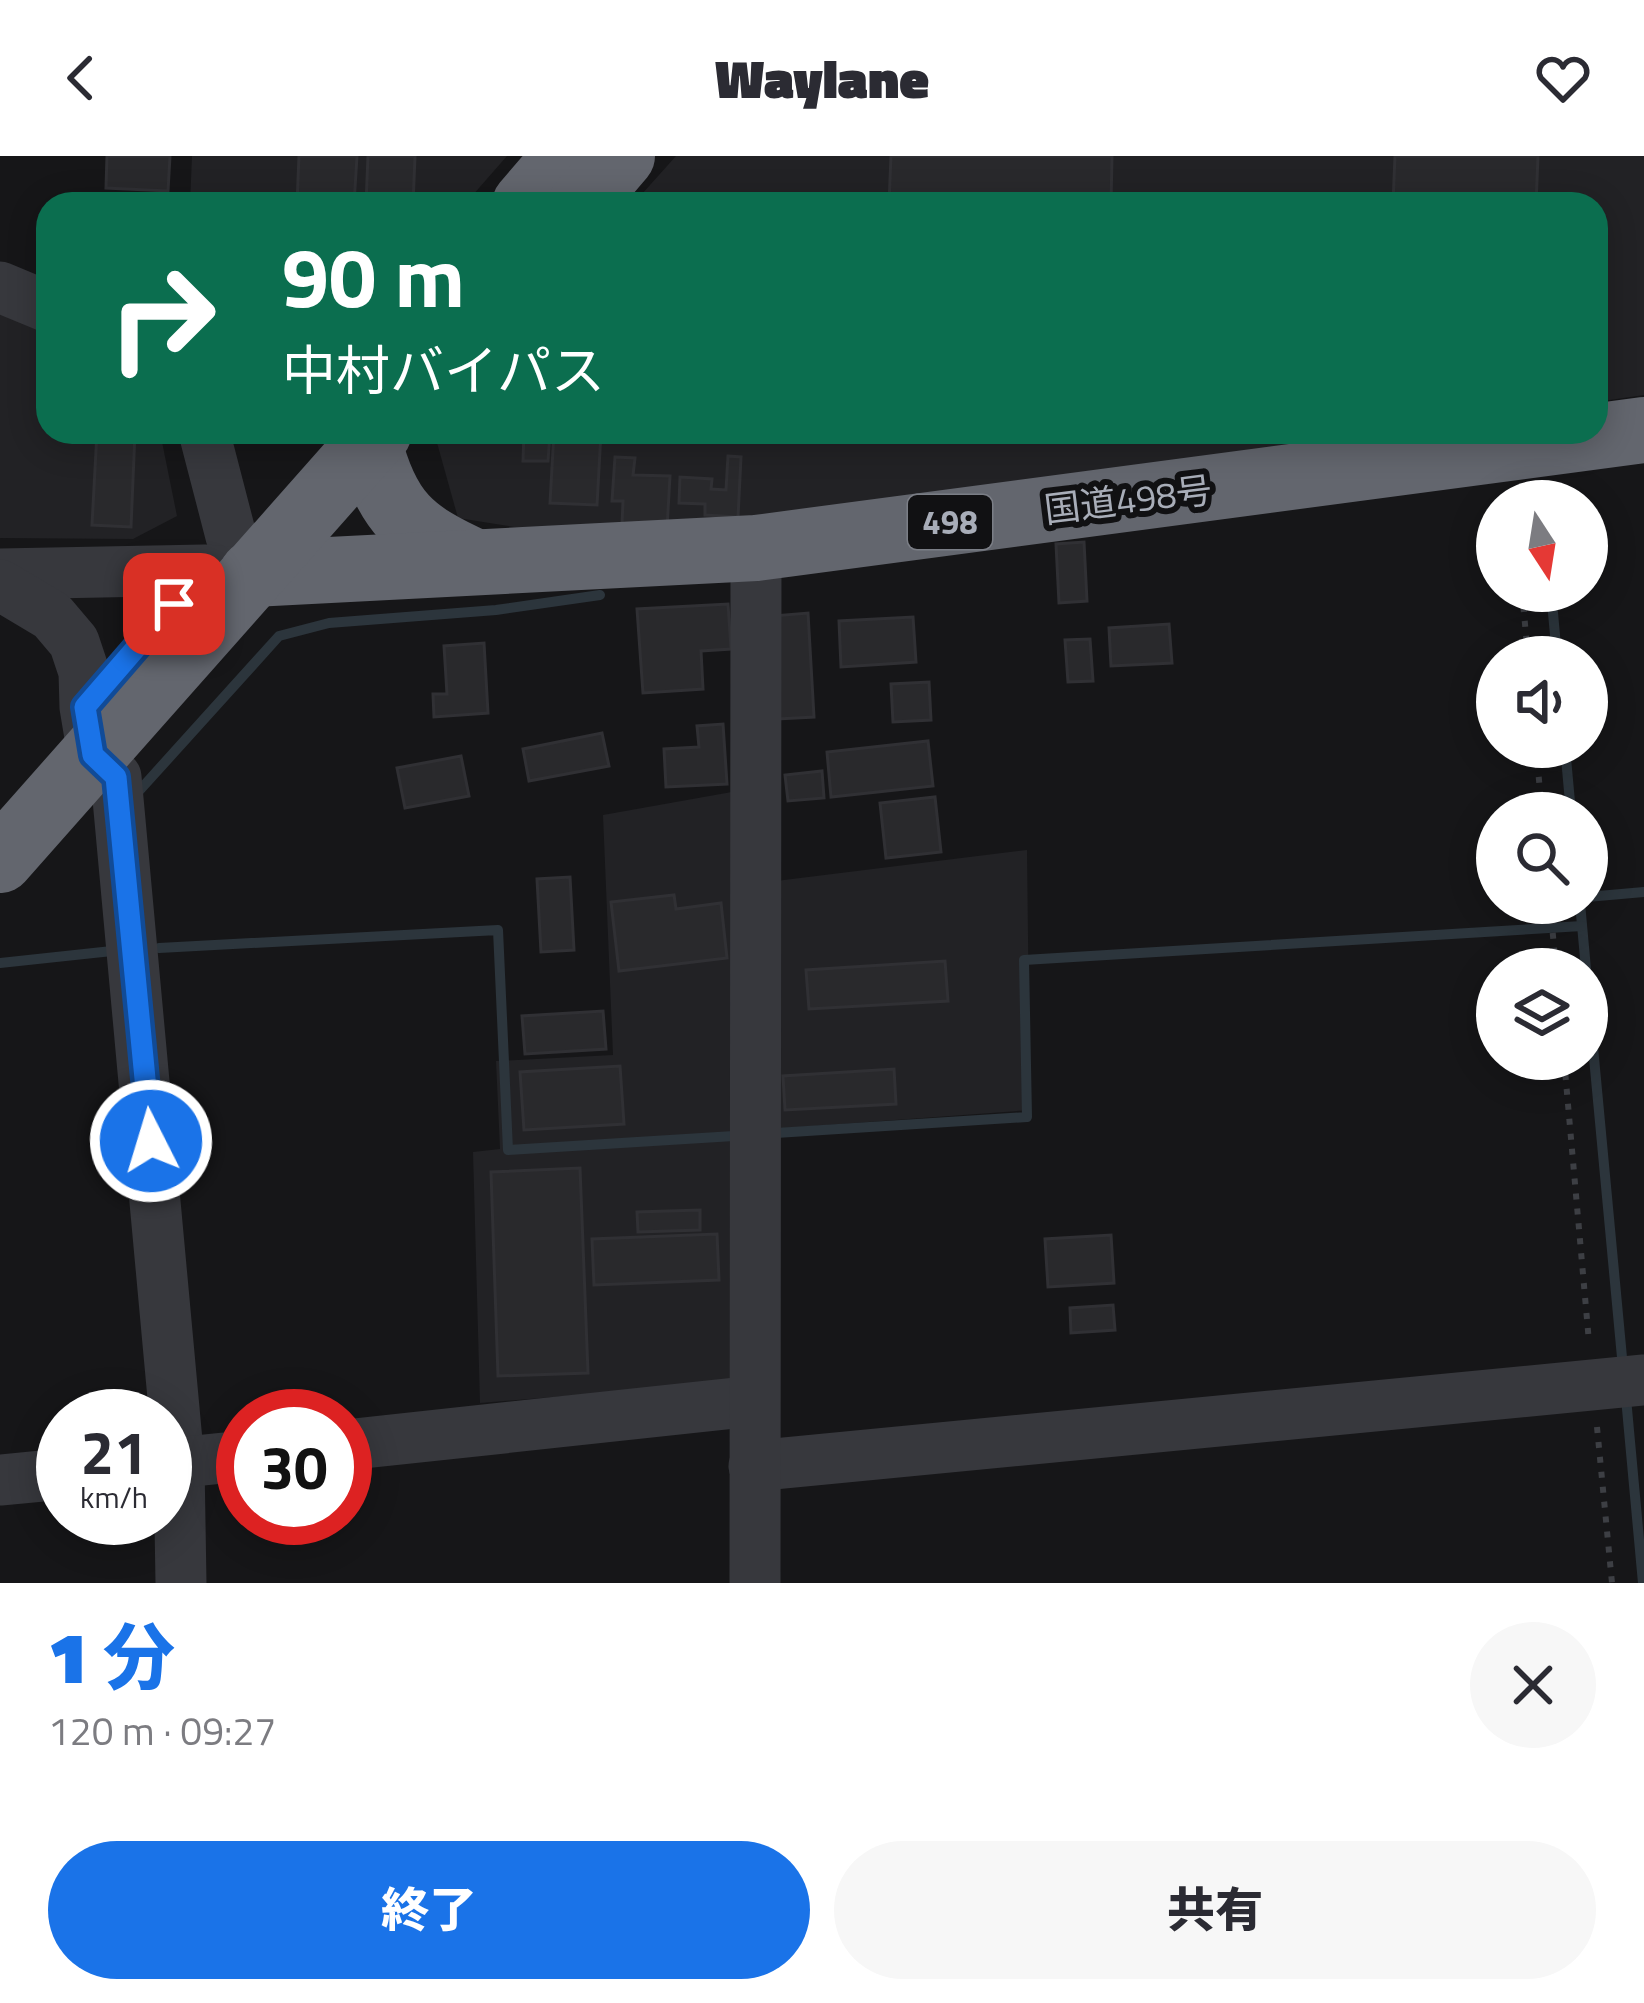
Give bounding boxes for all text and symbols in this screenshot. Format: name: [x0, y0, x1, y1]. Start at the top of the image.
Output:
text: Waylane: [715, 37, 929, 119]
icon: back: [48, 45, 114, 111]
icon: heart: [1530, 45, 1596, 111]
text: 90 m: [282, 212, 465, 340]
icon: right: [84, 240, 240, 396]
text: 中村バイパス: [282, 329, 605, 411]
street label: 国道498号: [1041, 461, 1215, 537]
north arrow: [1476, 480, 1608, 612]
map controls: [1476, 480, 1608, 1080]
road number: 498: [908, 495, 992, 549]
pin: [123, 553, 225, 655]
icon: arrive: [141, 571, 207, 637]
button: sound: [1476, 636, 1608, 768]
button: search: [1476, 792, 1608, 924]
button: layers: [1476, 948, 1608, 1080]
position arrow: [88, 1078, 214, 1204]
speed limit sign: 30: [216, 1389, 372, 1545]
text: 21: [80, 1406, 148, 1497]
text: km/h: [80, 1474, 148, 1520]
text: 1 分: [48, 1601, 175, 1711]
button: close: [1470, 1622, 1596, 1748]
text: 120 m · 09:27: [48, 1701, 276, 1760]
button: 終了: [48, 1841, 810, 1979]
button: 共有: [834, 1841, 1596, 1979]

